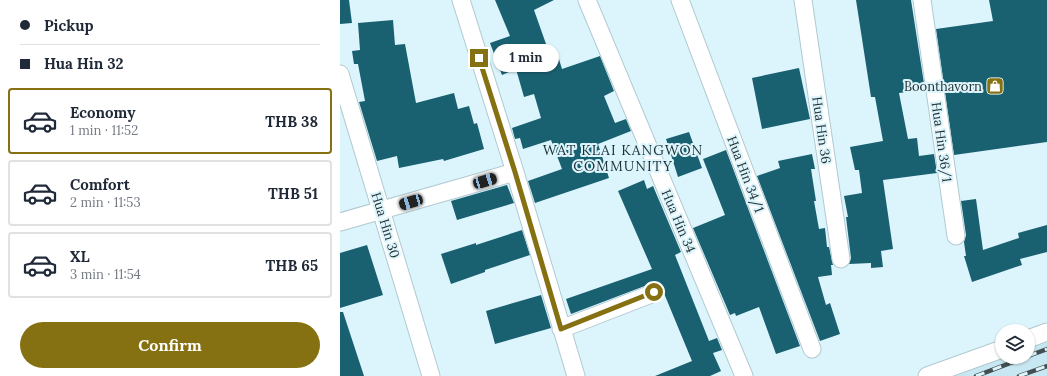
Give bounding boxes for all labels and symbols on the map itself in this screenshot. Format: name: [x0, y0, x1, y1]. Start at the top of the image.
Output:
callout: 1 min: [493, 44, 559, 72]
route end: [470, 49, 488, 67]
shop icon: Boonthavorn: [985, 76, 1005, 96]
place label: Boonthavorn: [904, 78, 982, 95]
street label: Hua Hin 36: [808, 95, 835, 165]
street label: Hua Hin 36/1: [927, 101, 956, 183]
street label: Hua Hin 34/1: [723, 134, 768, 215]
district label: WAT KLAI KANGWON COMMUNITY: [543, 141, 703, 175]
car: [472, 172, 498, 190]
street label: Hua Hin 34: [658, 187, 699, 255]
street label: Hua Hin 30: [367, 190, 404, 260]
car: [398, 193, 424, 211]
route start: [645, 283, 663, 301]

